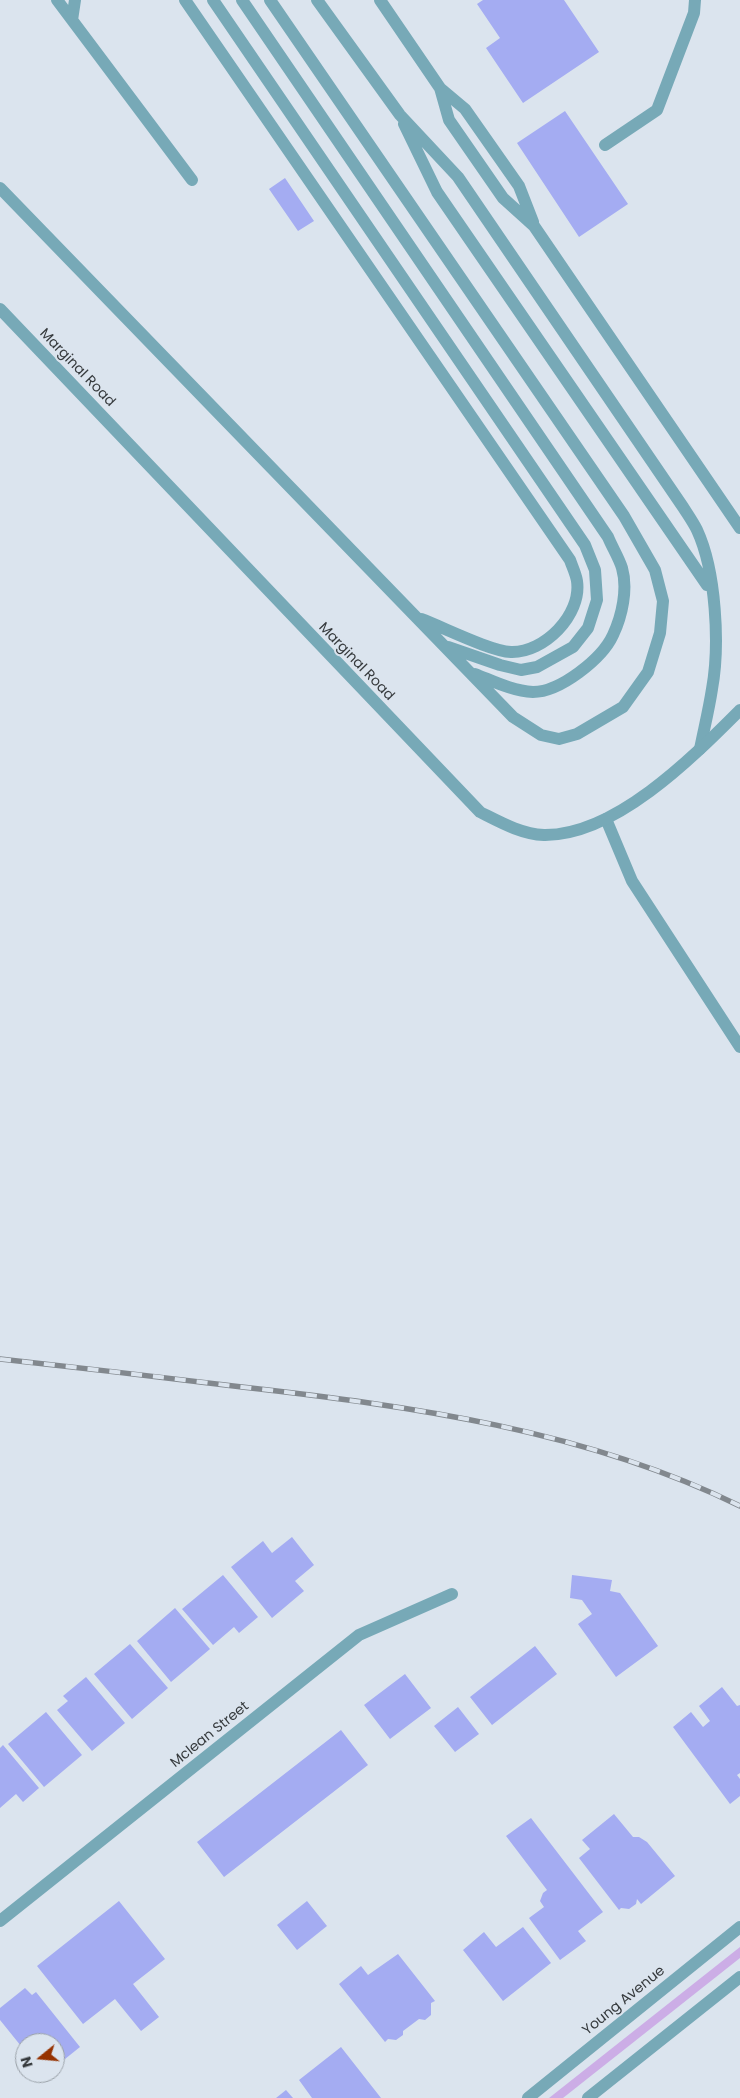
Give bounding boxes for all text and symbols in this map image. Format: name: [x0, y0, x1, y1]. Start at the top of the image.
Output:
street label: Marginal Road: [36, 326, 118, 410]
street label: Marginal Road: [315, 620, 397, 704]
street label: Mclean Street: [167, 1698, 253, 1772]
street label: Young Avenue: [580, 1963, 668, 2039]
north arrow: [15, 2033, 65, 2083]
text: N: [16, 2054, 38, 2070]

